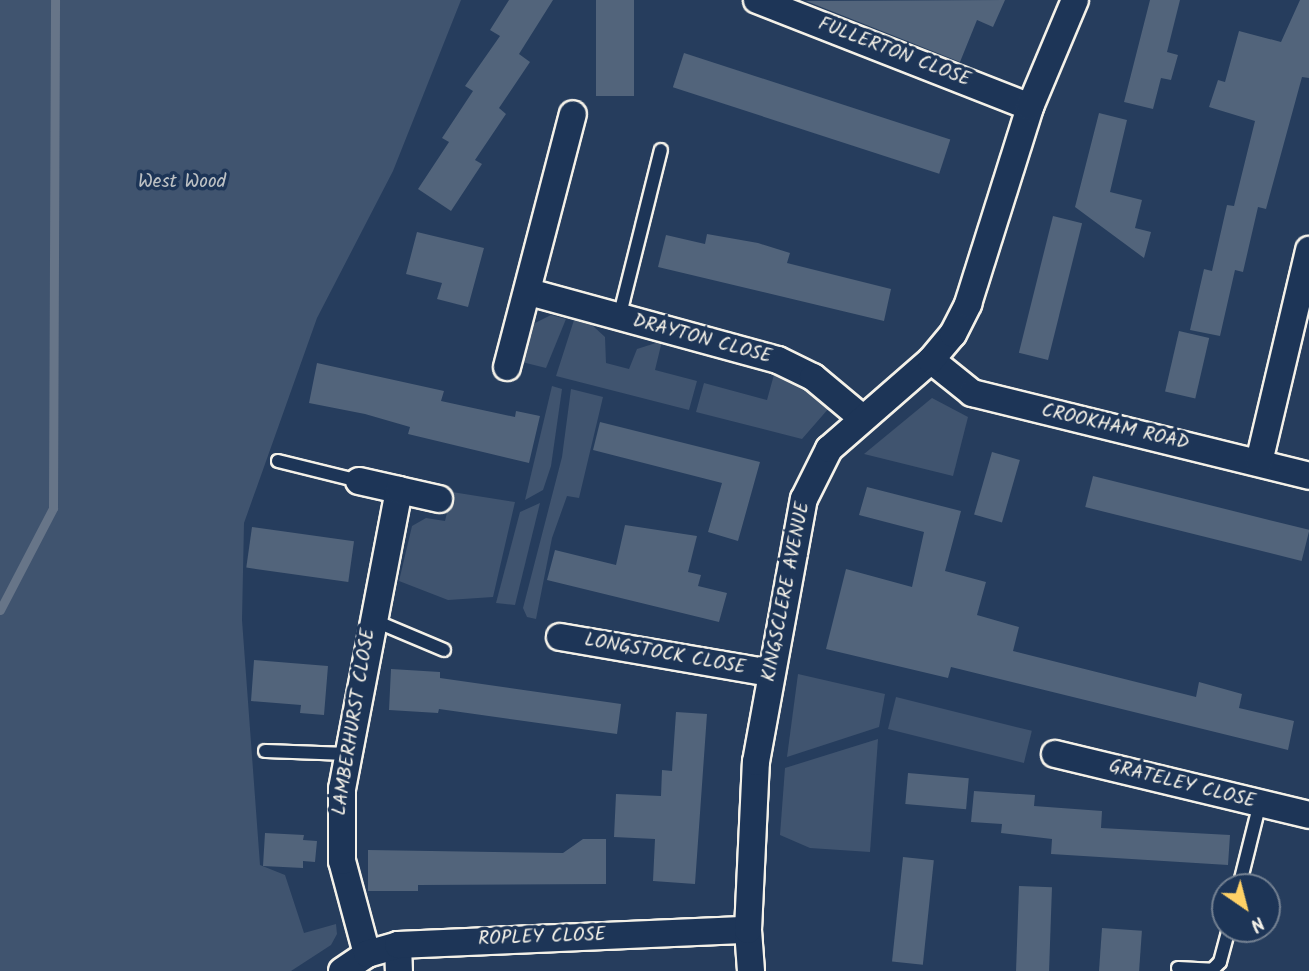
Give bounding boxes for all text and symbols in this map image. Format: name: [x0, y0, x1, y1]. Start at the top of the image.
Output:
street label: FULLERTON CLOSE: [815, 13, 973, 93]
park label: West Wood: [138, 172, 226, 194]
street label: DRAYTON CLOSE: [630, 311, 774, 369]
street label: CROOKHAM ROAD: [1039, 400, 1191, 456]
street label: KINGSCLERE AVENUE: [758, 500, 816, 684]
street label: LAMBERHURST CLOSE: [329, 627, 381, 817]
street label: LONGSTOCK CLOSE: [583, 630, 747, 680]
street label: GRATELEY CLOSE: [1106, 756, 1258, 814]
north arrow: [1211, 873, 1281, 943]
text: N: [1243, 908, 1270, 939]
street label: ROPLEY CLOSE: [478, 924, 606, 952]

